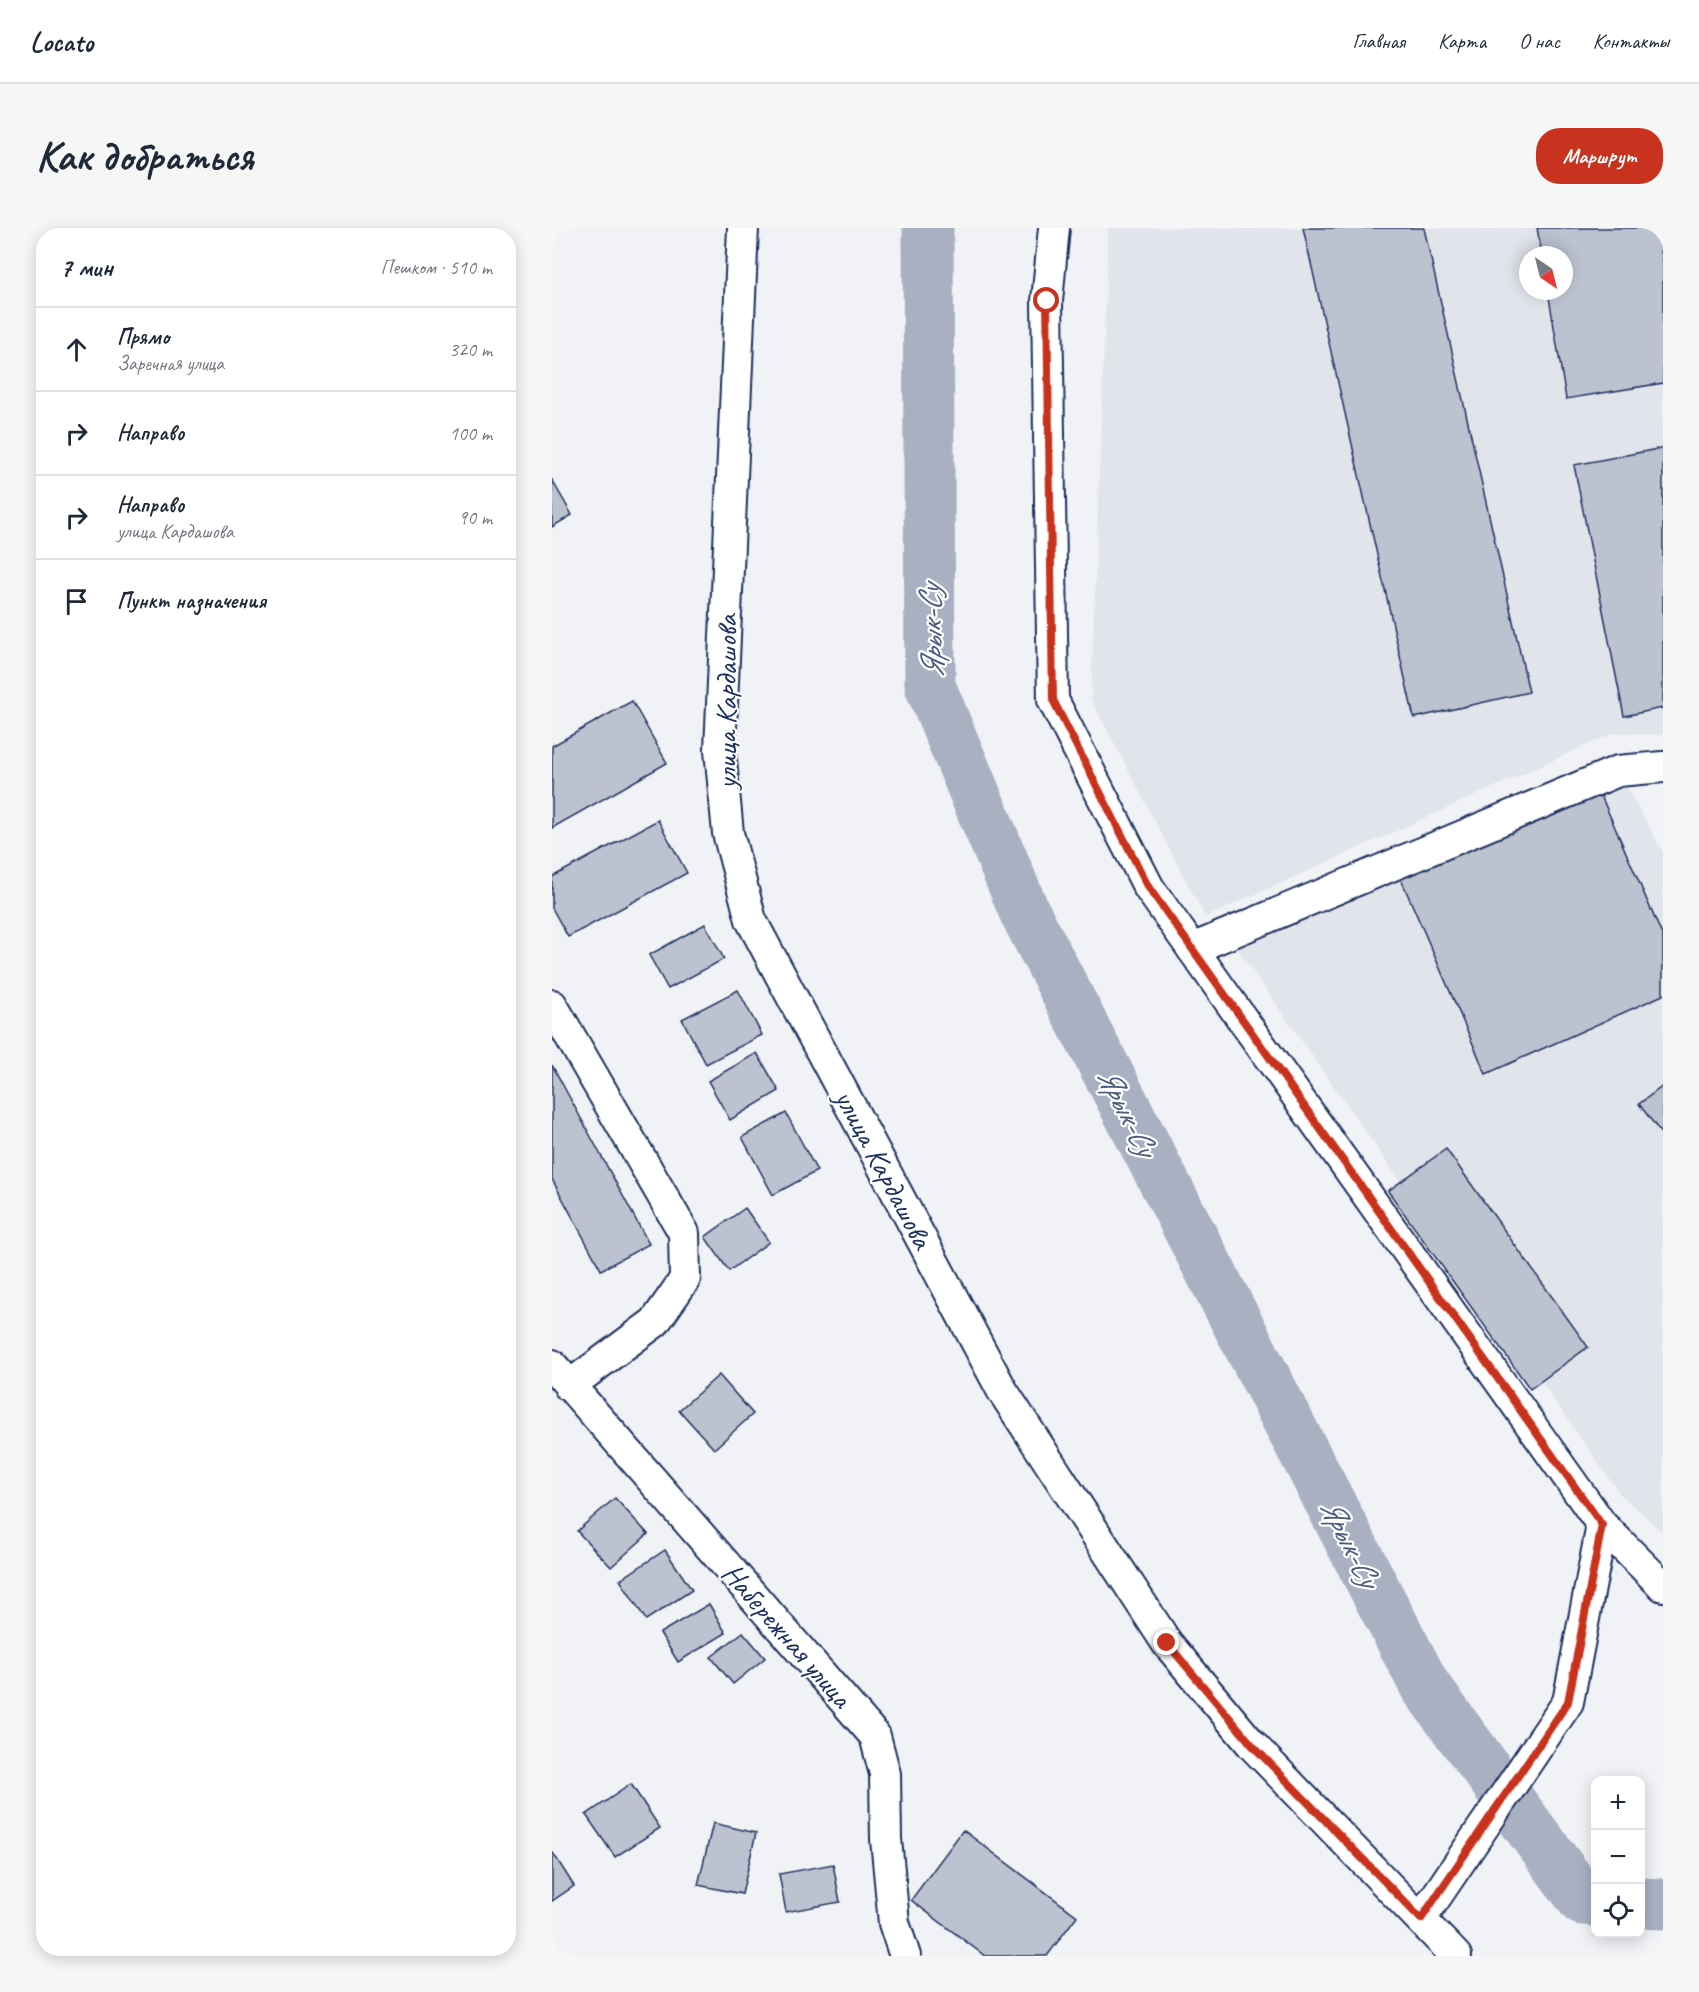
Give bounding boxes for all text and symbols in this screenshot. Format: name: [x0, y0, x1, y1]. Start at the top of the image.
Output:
text: Locato: [30, 24, 93, 59]
text: Главная: [1352, 28, 1405, 54]
text: Карта: [1438, 28, 1486, 54]
text: О нас: [1519, 28, 1560, 54]
text: Контакты: [1593, 28, 1669, 54]
button: Маршрут: [1536, 128, 1663, 184]
text: Как добраться: [36, 130, 253, 183]
north arrow: [1519, 246, 1573, 300]
text: 7 мин: [60, 251, 113, 284]
text: Пешком · 510 m: [380, 255, 492, 280]
route start: [1033, 287, 1059, 313]
text: Прямо: [117, 323, 169, 351]
icon: ahead: [60, 333, 93, 366]
text: 320 m: [449, 337, 492, 362]
text: Заречная улица: [117, 351, 224, 376]
icon: right: [60, 417, 93, 450]
text: Направо: [117, 419, 184, 447]
text: 100 m: [449, 421, 492, 446]
text: Направо: [117, 491, 184, 519]
icon: right: [60, 501, 93, 534]
text: 90 m: [458, 505, 492, 530]
text: улица Кардашова: [117, 519, 233, 544]
water label: Ярык-Су: [909, 579, 953, 680]
icon: arrive: [60, 585, 93, 618]
text: Пункт назначения: [117, 587, 266, 615]
street label: улица Кардашова: [707, 613, 745, 791]
water label: Ярык-Су: [1087, 1060, 1169, 1167]
street label: улица Кардашова: [825, 1081, 943, 1257]
water label: Ярык-Су: [1310, 1491, 1392, 1598]
street label: Набережная улица: [714, 1555, 862, 1717]
route end: [1153, 1629, 1179, 1655]
map controls: [1591, 1776, 1645, 1938]
button: +: [1591, 1776, 1645, 1830]
button: −: [1591, 1830, 1645, 1884]
button: locate: [1591, 1884, 1645, 1938]

